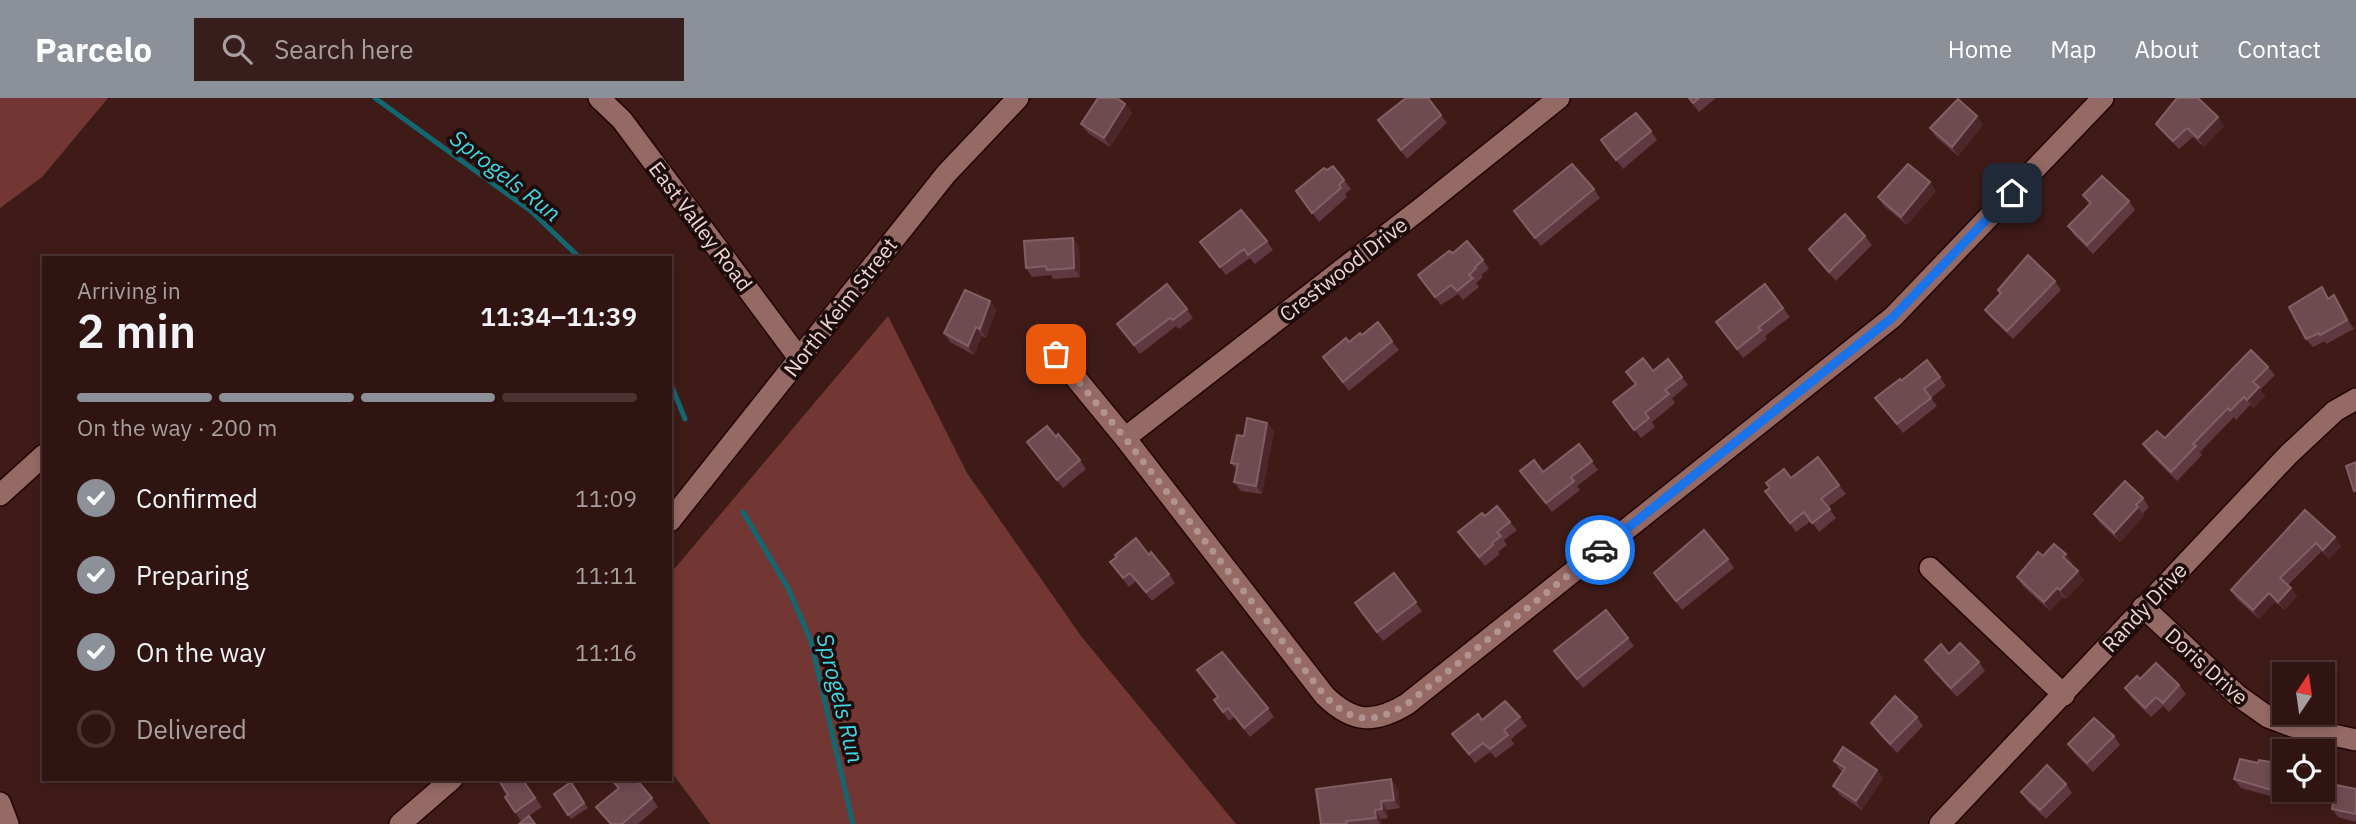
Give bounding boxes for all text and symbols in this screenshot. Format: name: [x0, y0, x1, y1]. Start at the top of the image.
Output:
search box: [194, 18, 684, 81]
text: Parcelo: [35, 28, 152, 71]
icon: search: [218, 30, 256, 68]
text: Search here: [274, 32, 414, 66]
text: Home: [1948, 33, 2012, 65]
text: Map: [2050, 33, 2096, 65]
text: About: [2134, 33, 2199, 65]
text: Contact: [2237, 33, 2321, 65]
water label: Sprogels Run: [444, 122, 568, 228]
street label: East Valley Road: [643, 155, 759, 297]
pin: [1982, 163, 2042, 223]
icon: home: [1993, 174, 2031, 212]
street label: Crestwood Drive: [1273, 210, 1413, 328]
street label: North Keim Street: [777, 232, 903, 382]
text: Arriving in: [77, 275, 181, 305]
text: 11:34–11:39: [480, 299, 637, 333]
text: 2 min: [77, 301, 196, 361]
pin: [1026, 324, 1086, 384]
icon: bag: [1037, 335, 1075, 373]
text: On the way · 200 m: [77, 412, 277, 442]
icon: check: [77, 479, 115, 517]
text: Confirmed: [136, 481, 258, 515]
text: 11:09: [575, 483, 637, 513]
courier: [1565, 515, 1635, 585]
icon: car: [1581, 531, 1619, 569]
icon: check: [77, 556, 115, 594]
street label: Randy Drive: [2095, 556, 2193, 658]
text: Preparing: [136, 558, 249, 592]
text: 11:11: [575, 560, 637, 590]
street label: Doris Drive: [2159, 621, 2255, 711]
water label: Sprogels Run: [810, 630, 872, 766]
icon: check: [77, 633, 115, 671]
text: On the way: [136, 635, 266, 669]
text: 11:16: [575, 637, 637, 667]
north arrow: [2272, 662, 2334, 724]
map controls: [2272, 662, 2335, 802]
text: Delivered: [136, 712, 247, 746]
button: locate: [2272, 739, 2335, 802]

